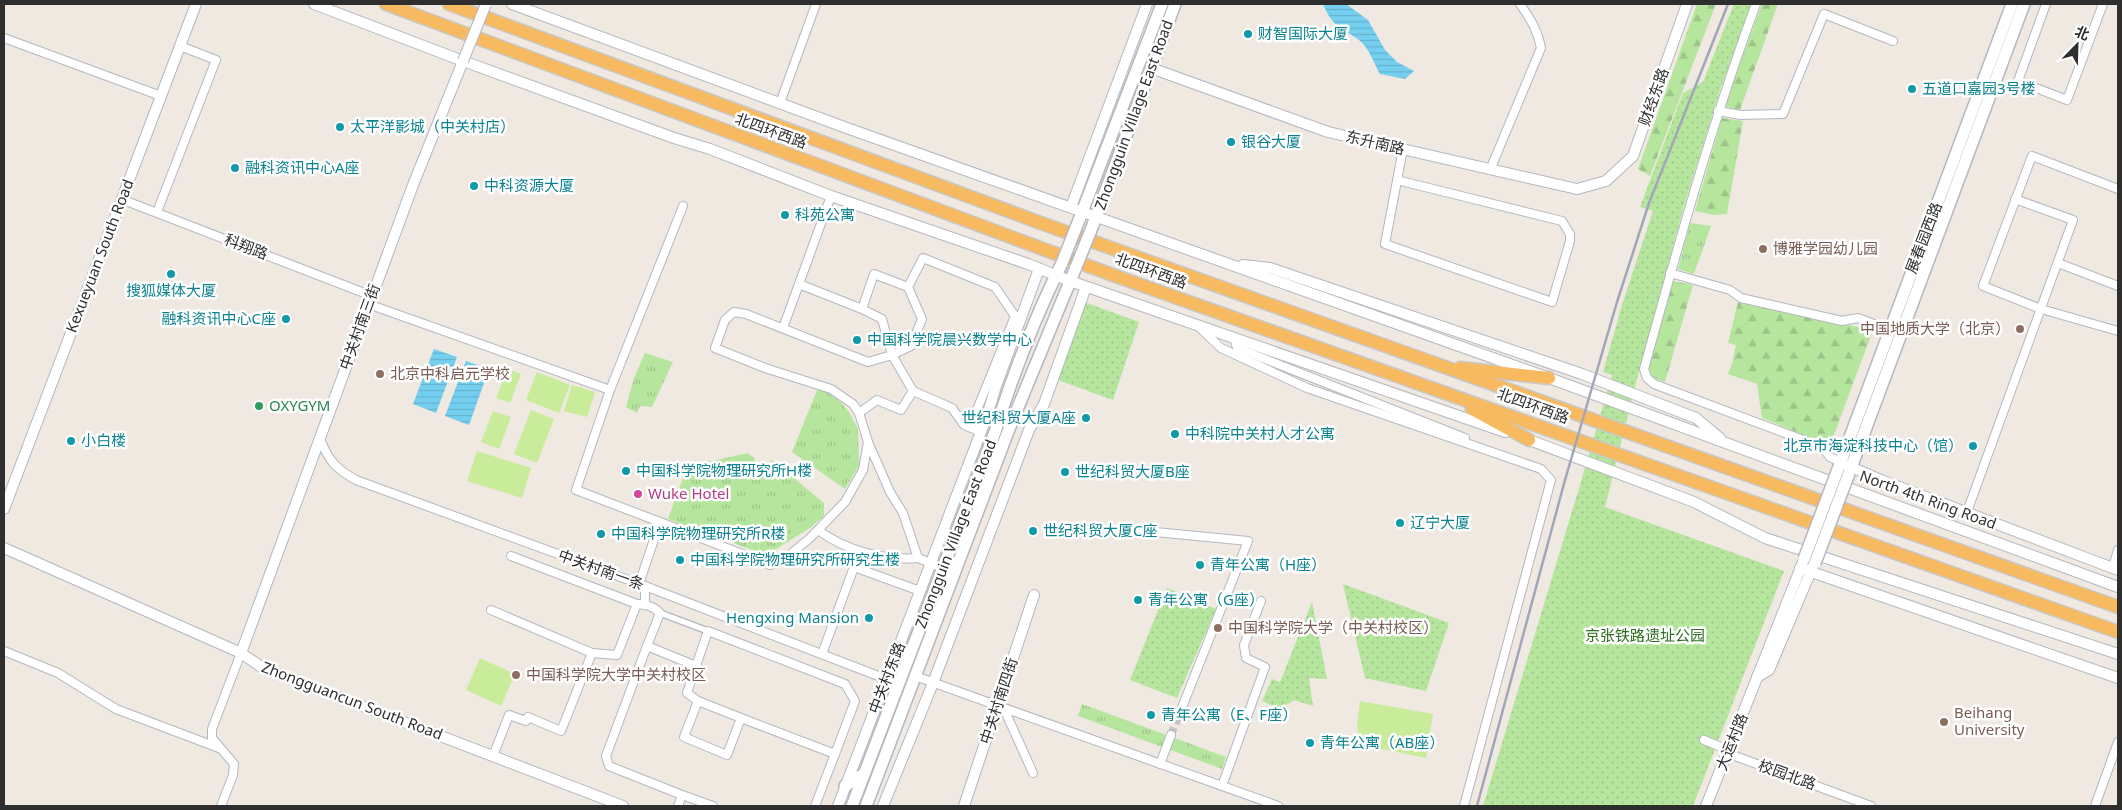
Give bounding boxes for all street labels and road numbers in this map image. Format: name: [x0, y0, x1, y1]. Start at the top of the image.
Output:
street label: Zhongguin Village East Road: [1089, 17, 1177, 212]
street label: 财经东路: [1633, 65, 1673, 128]
street label: 北四环西路: [733, 108, 810, 152]
street label: 东升南路: [1344, 126, 1407, 159]
street label: Kexueyuan South Road: [61, 176, 138, 335]
street label: 展春园西路: [1900, 199, 1946, 276]
street label: 科翔路: [222, 229, 271, 263]
street label: 北四环西路: [1113, 248, 1190, 292]
street label: 中关村南三街: [334, 281, 384, 372]
street label: 北四环西路: [1495, 383, 1572, 427]
street label: Zhongguin Village East Road: [910, 436, 1000, 631]
street label: North 4th Ring Road: [1857, 465, 1999, 533]
street label: 中关村南一条: [556, 544, 647, 594]
street label: 中关村东路: [863, 639, 909, 716]
street label: 中关村南四街: [975, 655, 1021, 747]
street label: Zhongguancun South Road: [259, 656, 446, 744]
street label: 大运村路: [1711, 710, 1752, 773]
street label: 校园北路: [1756, 754, 1819, 794]

